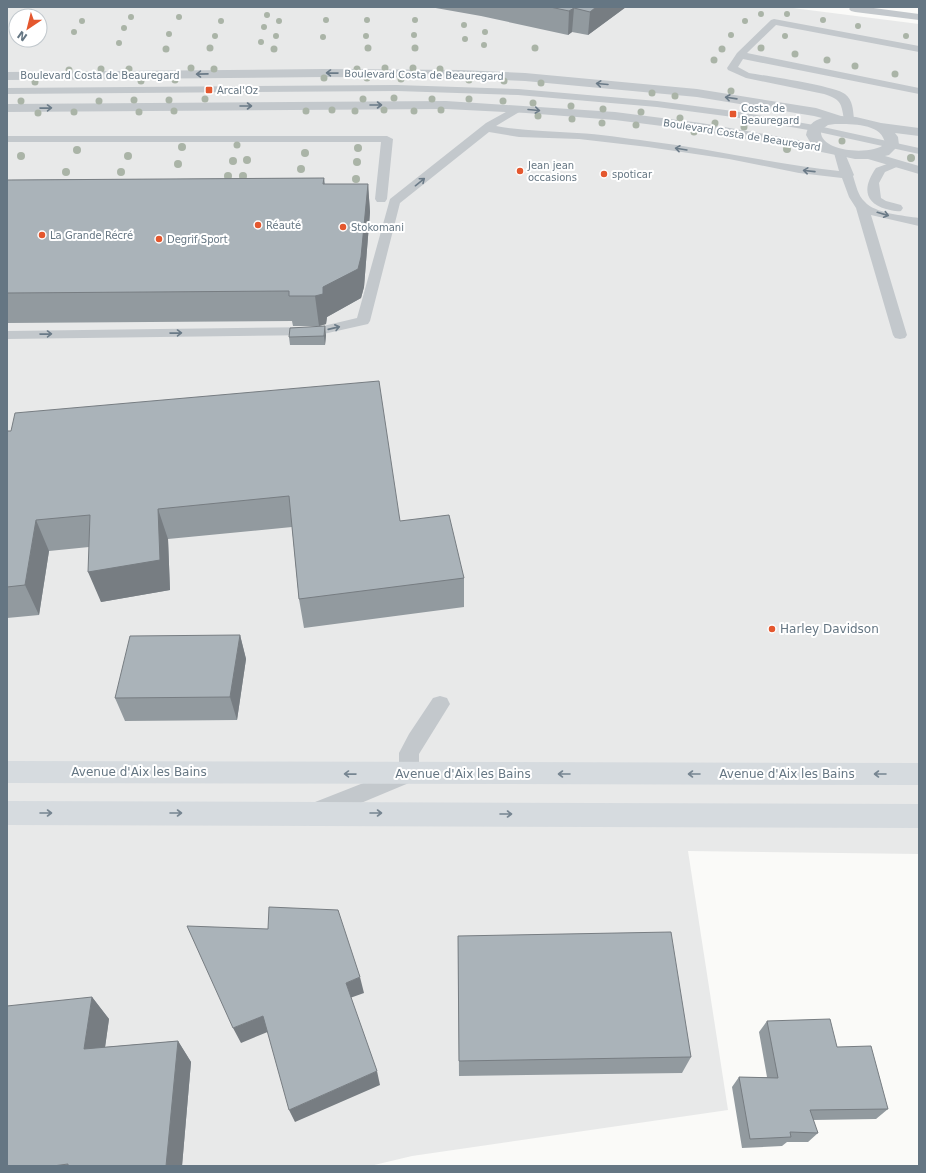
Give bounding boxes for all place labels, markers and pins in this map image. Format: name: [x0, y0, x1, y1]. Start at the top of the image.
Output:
marker: Arcal'Oz: [204, 85, 214, 95]
place label: Arcal'Oz: [217, 85, 258, 96]
place label: Costa de Beauregard: [741, 103, 799, 126]
marker: Costa de Beauregard: [728, 109, 738, 119]
place label: Jean jean occasions: [527, 160, 577, 183]
marker: Jean jean occasions: [515, 166, 525, 176]
marker: spoticar: [599, 169, 609, 179]
place label: spoticar: [612, 169, 653, 180]
marker: Réauté: [253, 220, 263, 230]
place label: Réauté: [266, 220, 301, 231]
marker: Stokomani: [338, 222, 348, 232]
place label: Stokomani: [351, 222, 404, 233]
marker: La Grande Récré: [37, 230, 47, 240]
place label: La Grande Récré: [50, 230, 133, 241]
marker: Degrif Sport: [154, 234, 164, 244]
place label: Degrif Sport: [167, 234, 228, 245]
place label: Harley Davidson: [780, 622, 879, 636]
marker: Harley Davidson: [767, 624, 777, 634]

